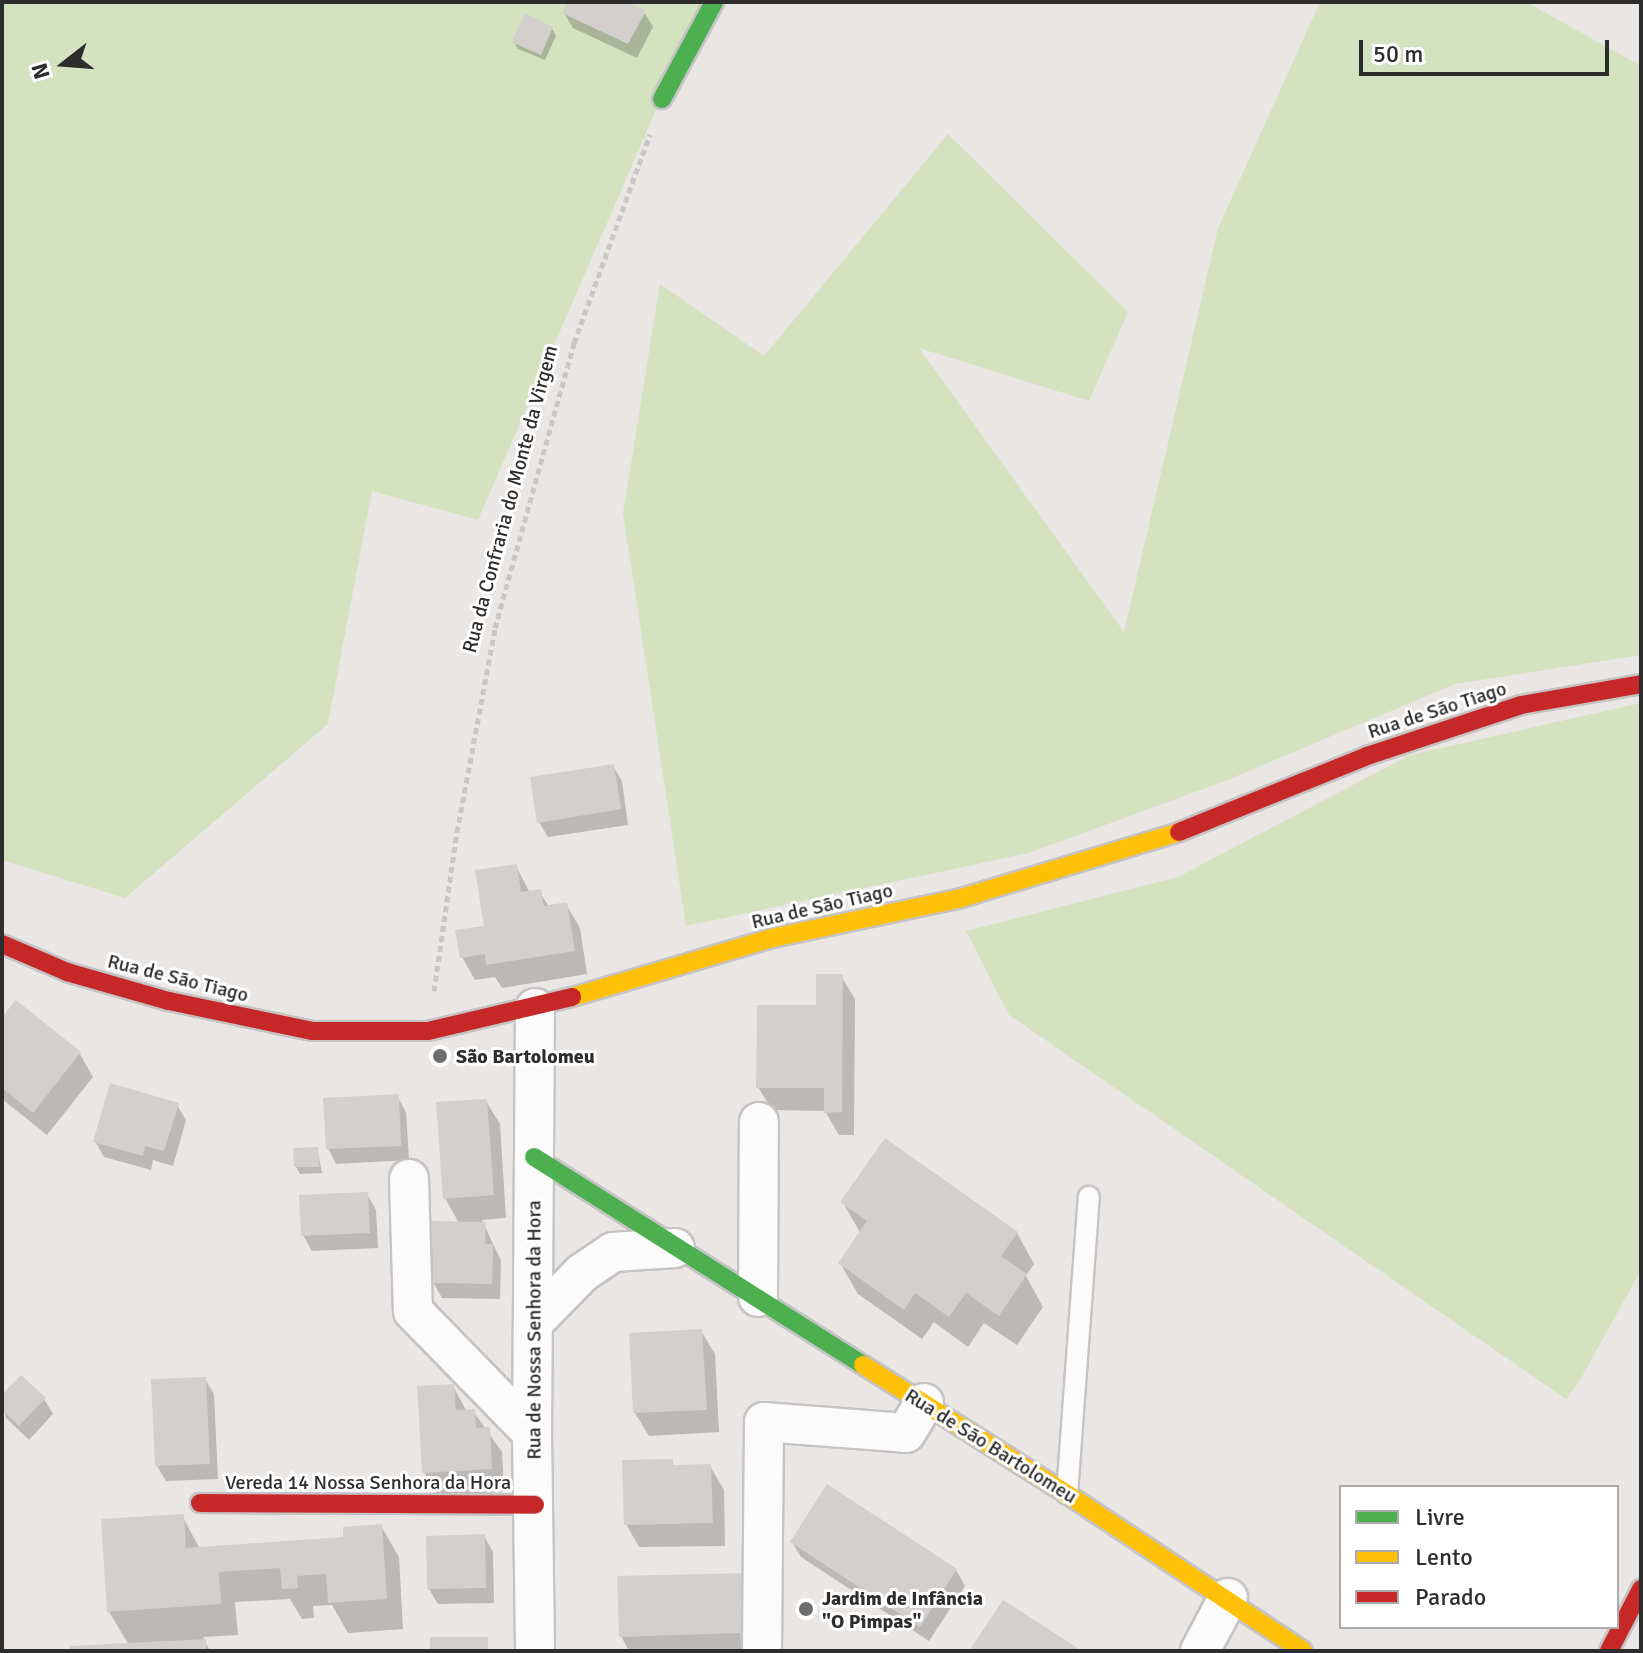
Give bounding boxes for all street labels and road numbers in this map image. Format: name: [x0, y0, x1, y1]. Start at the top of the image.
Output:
street label: Rua da Confraria do Monte da Virgem: [457, 343, 563, 655]
street label: Rua de São Tiago: [1365, 676, 1509, 744]
street label: Rua de São Tiago: [749, 878, 895, 934]
street label: Rua de São Tiago: [105, 949, 251, 1007]
street label: Rua de Nossa Senhora da Hora: [522, 1200, 546, 1460]
street label: Rua de São Bartolomeu: [901, 1383, 1081, 1509]
street label: Vereda 14 Nossa Senhora da Hora: [225, 1470, 511, 1494]

